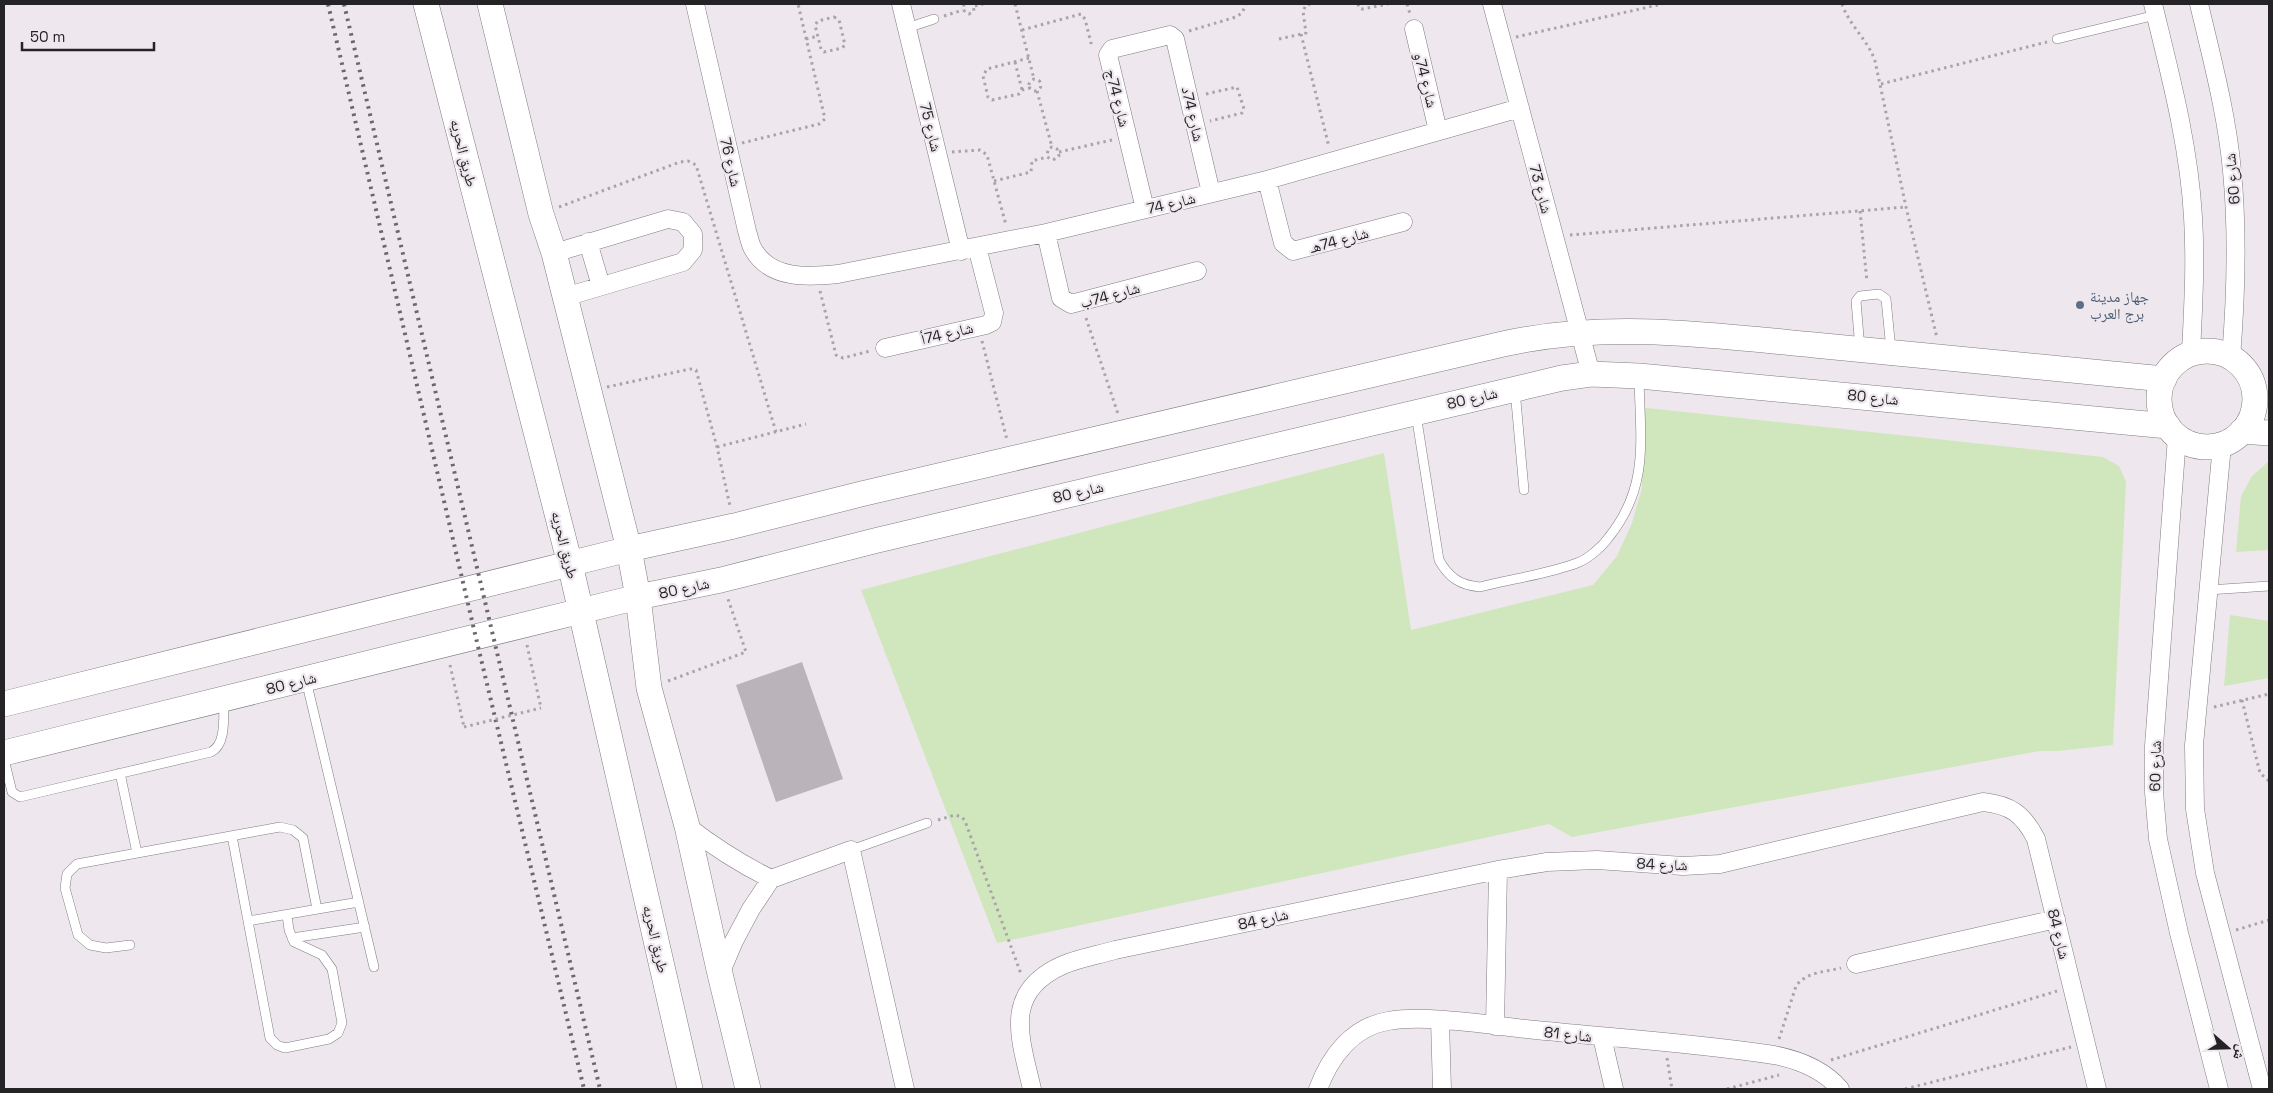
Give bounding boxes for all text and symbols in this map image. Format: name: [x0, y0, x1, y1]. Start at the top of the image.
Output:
scale bar: [22, 20, 155, 52]
text: 50 m: [30, 27, 65, 46]
street label: شارع 74و: [1409, 50, 1442, 110]
street label: شارع 74ج: [1101, 67, 1134, 129]
street label: شارع 74د: [1177, 85, 1209, 144]
street label: شارع 75: [915, 101, 946, 154]
street label: طريق الحريه: [445, 117, 482, 189]
street label: شارع 76: [715, 136, 746, 189]
street label: شارع 60: [2220, 152, 2245, 205]
street label: شارع 73: [1524, 162, 1557, 216]
street label: شارع 74: [1145, 188, 1198, 219]
street label: شارع 74هـ: [1307, 223, 1371, 258]
street label: شارع 74ب: [1078, 278, 1142, 313]
place label: جهاز مدينة برج العرب: [2090, 287, 2149, 324]
marker: جهاز مدينة برج العرب: [2074, 299, 2086, 311]
street label: شارع 74أ: [919, 318, 975, 349]
street label: شارع 80: [1445, 383, 1499, 414]
street label: شارع 80: [1846, 385, 1900, 410]
street label: شارع 80: [1051, 477, 1105, 508]
street label: طريق الحريه: [546, 509, 583, 581]
street label: شارع 80: [657, 573, 711, 604]
street label: شارع 80: [264, 668, 319, 699]
street label: شارع 60: [2145, 740, 2166, 792]
street label: شارع 84: [1636, 854, 1688, 875]
street label: طريق الحريه: [638, 903, 673, 975]
street label: شارع 84: [1236, 904, 1290, 935]
street label: شارع 84: [2043, 907, 2074, 961]
street label: شارع 81: [1543, 1022, 1593, 1047]
north arrow: [2203, 1023, 2253, 1073]
text: ش: [2229, 1042, 2251, 1063]

